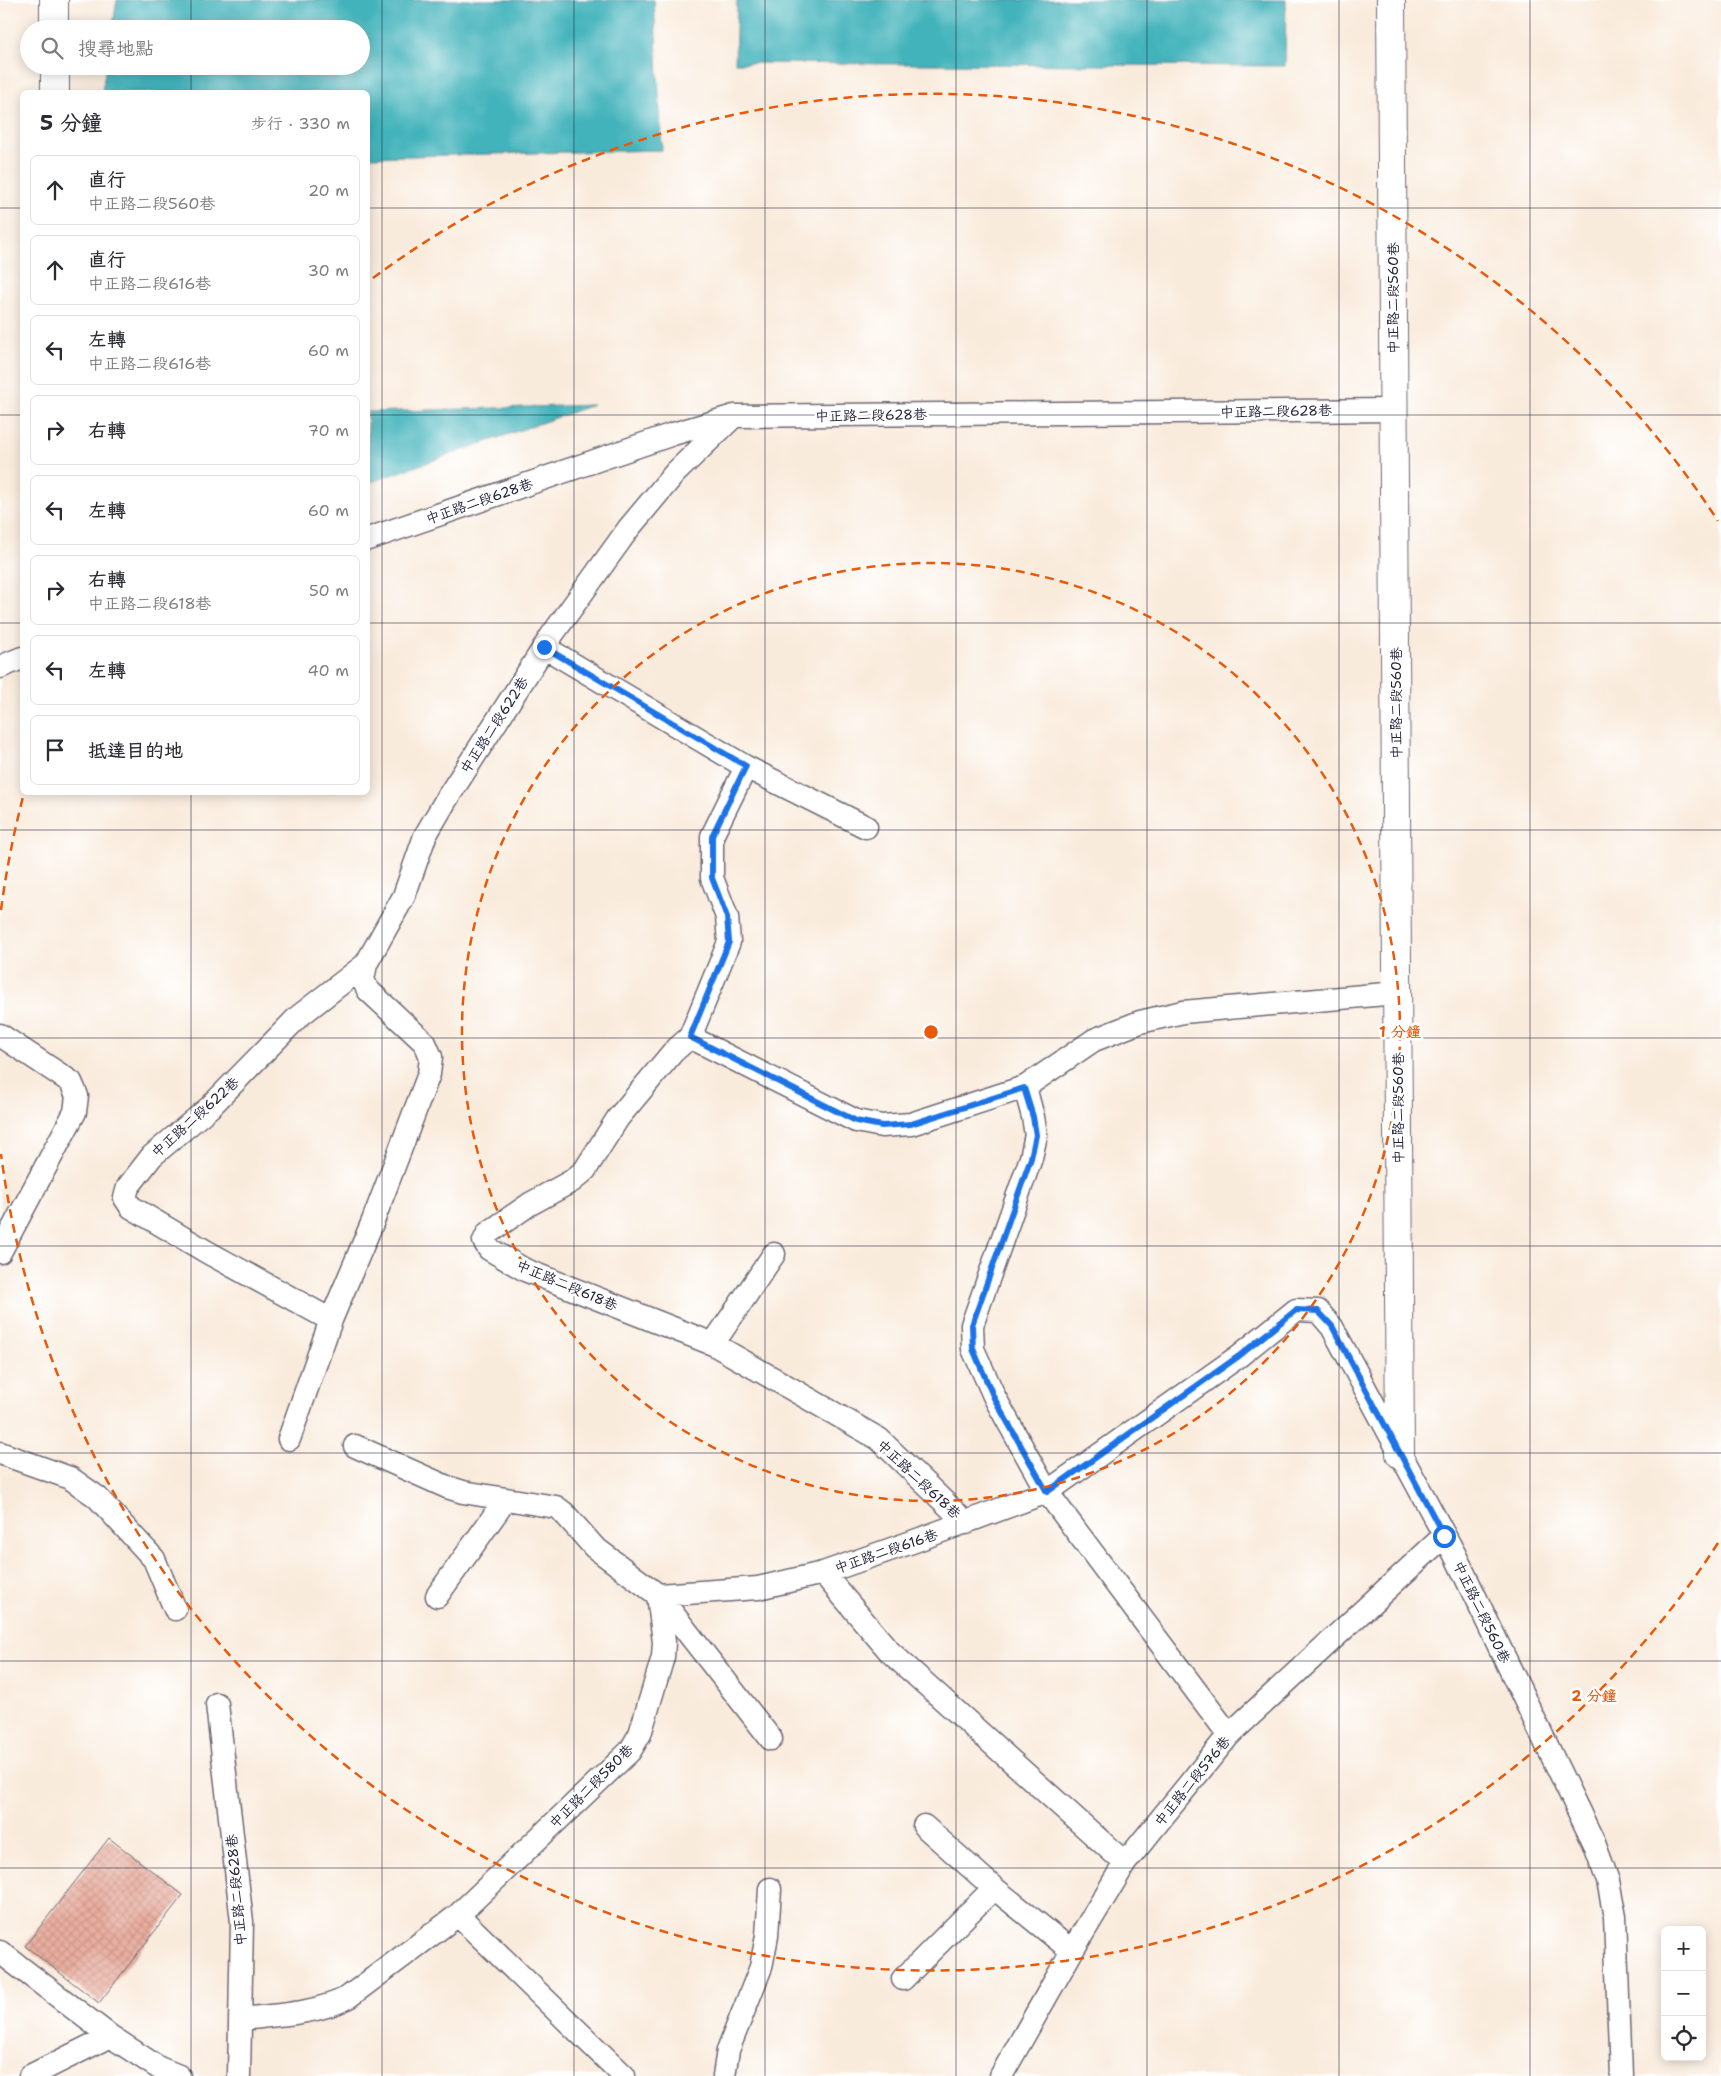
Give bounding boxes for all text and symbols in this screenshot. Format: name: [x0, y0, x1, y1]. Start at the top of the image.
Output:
search box: [20, 20, 370, 75]
icon: search: [38, 34, 66, 62]
text: 搜尋地點: [78, 36, 154, 61]
text: 5 分鐘: [40, 109, 102, 137]
text: 步行 · 330 m: [251, 113, 350, 134]
text: 直行: [88, 167, 126, 192]
icon: ahead: [41, 176, 69, 204]
text: 20 m: [308, 180, 349, 201]
text: 中正路二段560巷: [88, 193, 216, 214]
street label: 中正路二段560巷: [1384, 241, 1402, 354]
text: 直行: [88, 247, 126, 272]
icon: ahead: [41, 256, 69, 284]
text: 30 m: [308, 260, 349, 281]
text: 中正路二段616巷: [88, 273, 211, 294]
text: 左轉: [88, 327, 126, 352]
icon: left: [41, 336, 69, 364]
text: 60 m: [308, 340, 349, 361]
text: 中正路二段616巷: [88, 353, 211, 374]
street label: 中正路二段628巷: [1220, 401, 1333, 421]
street label: 中正路二段628巷: [815, 405, 928, 425]
icon: right: [41, 416, 69, 444]
text: 右轉: [88, 418, 126, 443]
text: 70 m: [308, 420, 349, 441]
street label: 中正路二段628巷: [423, 474, 536, 528]
icon: left: [41, 496, 69, 524]
text: 左轉: [88, 498, 126, 523]
text: 60 m: [308, 500, 349, 521]
text: 右轉: [88, 567, 126, 592]
icon: right: [41, 576, 69, 604]
text: 50 m: [309, 580, 349, 601]
text: 中正路二段618巷: [88, 593, 212, 614]
route end: [533, 636, 556, 659]
street label: 中正路二段560巷: [1387, 646, 1405, 759]
icon: left: [41, 656, 69, 684]
text: 左轉: [88, 658, 126, 683]
text: 40 m: [307, 660, 349, 681]
street label: 中正路二段622巷: [456, 672, 533, 777]
icon: arrive: [41, 736, 69, 764]
text: 抵達目的地: [88, 738, 183, 763]
text: 1 分鐘: [1379, 1022, 1421, 1042]
centre of rings: [922, 1023, 940, 1041]
street label: 中正路二段560巷: [1389, 1051, 1407, 1164]
street label: 中正路二段622巷: [147, 1072, 243, 1161]
street label: 中正路二段618巷: [514, 1256, 621, 1315]
street label: 中正路二段618巷: [873, 1436, 965, 1523]
street label: 中正路二段616巷: [832, 1525, 941, 1577]
route start: [1433, 1525, 1456, 1548]
street label: 中正路二段560巷: [1449, 1558, 1515, 1667]
text: 2 分鐘: [1571, 1686, 1617, 1706]
street label: 中正路二段576巷: [1150, 1731, 1235, 1830]
street label: 中正路二段580巷: [545, 1739, 638, 1832]
street label: 中正路二段628巷: [222, 1832, 250, 1947]
map controls: [1661, 1926, 1706, 2061]
button: +: [1661, 1926, 1706, 1971]
button: −: [1661, 1971, 1706, 2016]
button: locate: [1661, 2016, 1706, 2061]

